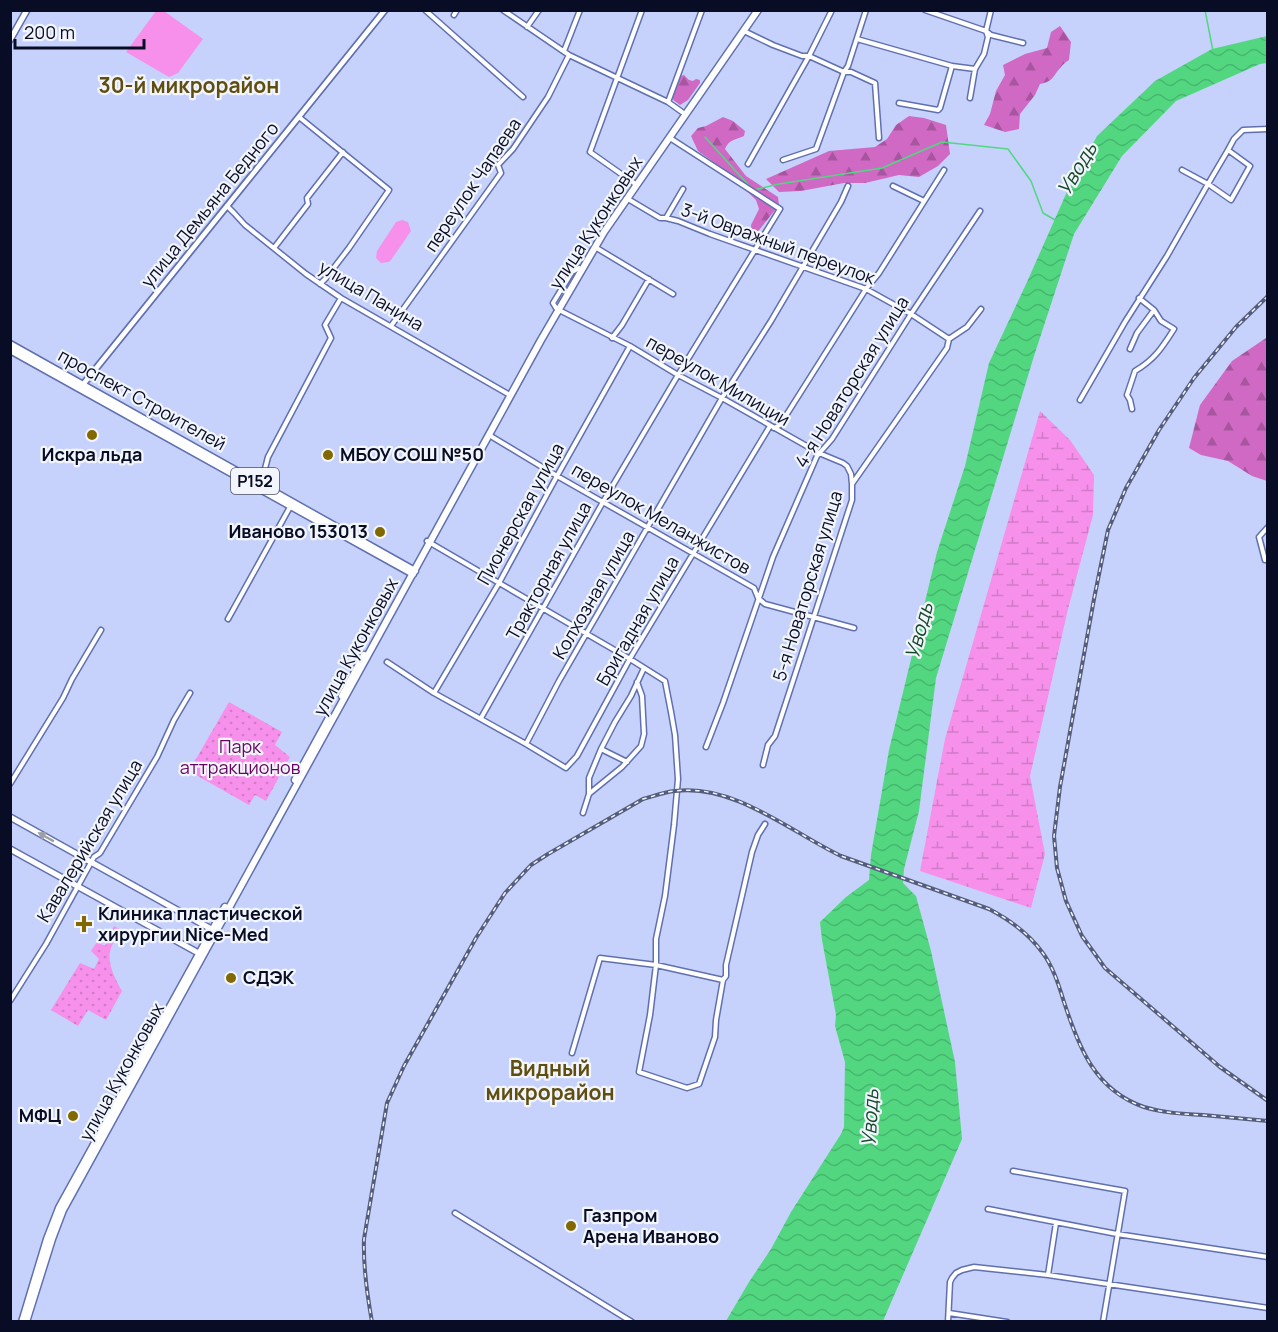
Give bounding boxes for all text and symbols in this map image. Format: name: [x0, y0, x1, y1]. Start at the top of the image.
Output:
scale bar: [15, 12, 144, 50]
text: 200 m: [24, 20, 75, 44]
district label: 30-й микрорайон: [99, 71, 279, 99]
street label: переулок Чапаева: [418, 113, 526, 256]
street label: улица Демьяна Бедного: [135, 117, 284, 292]
water label: Уводь: [1050, 137, 1103, 200]
street label: улица Куконковых: [543, 151, 648, 294]
street label: 3-й Овражный переулок: [678, 197, 880, 290]
street label: улица Панина: [315, 254, 428, 336]
street label: 4-я Новаторская улица: [789, 291, 914, 472]
street label: переулок Милиции: [642, 329, 795, 431]
street label: проспект Строителей: [54, 343, 231, 455]
marker: Искра льда: [85, 428, 99, 442]
street label: Пионерская улица: [471, 438, 569, 589]
place label: Искра льда: [42, 442, 142, 466]
place label: МБОУ СОШ №50: [340, 442, 484, 466]
marker: МБОУ СОШ №50: [321, 448, 335, 462]
street label: переулок Меланжистов: [568, 457, 756, 579]
road number: Р152: [231, 468, 279, 494]
street label: 5-я Новаторская улица: [767, 488, 847, 684]
street label: Тракторная улица: [500, 497, 596, 644]
place label: Иваново 153013: [228, 519, 368, 543]
marker: Иваново 153013: [373, 525, 387, 539]
street label: Колхозная улица: [547, 526, 640, 663]
street label: Бригадная улица: [590, 551, 684, 690]
street label: улица Куконковых: [307, 573, 403, 720]
water label: Уводь: [898, 599, 939, 662]
park label: Парк аттракционов: [180, 734, 301, 779]
street label: Кавалерийская улица: [31, 755, 147, 926]
one-way arrow: [37, 832, 54, 842]
place label: Клиника пластической хирургии Nice-Med: [98, 901, 303, 946]
marker: Клиника пластической хирургии Nice-Med: [75, 915, 93, 933]
place label: СДЭК: [243, 965, 294, 989]
marker: СДЭК: [224, 971, 238, 985]
street label: улица Куконковых: [73, 998, 169, 1145]
district label: Видный микрорайон: [485, 1054, 615, 1106]
water label: Уводь: [855, 1088, 884, 1147]
place label: МФЦ: [19, 1103, 61, 1127]
marker: МФЦ: [66, 1109, 80, 1123]
place label: Газпром Арена Иваново: [583, 1203, 719, 1248]
marker: Газпром Арена Иваново: [564, 1219, 578, 1233]

